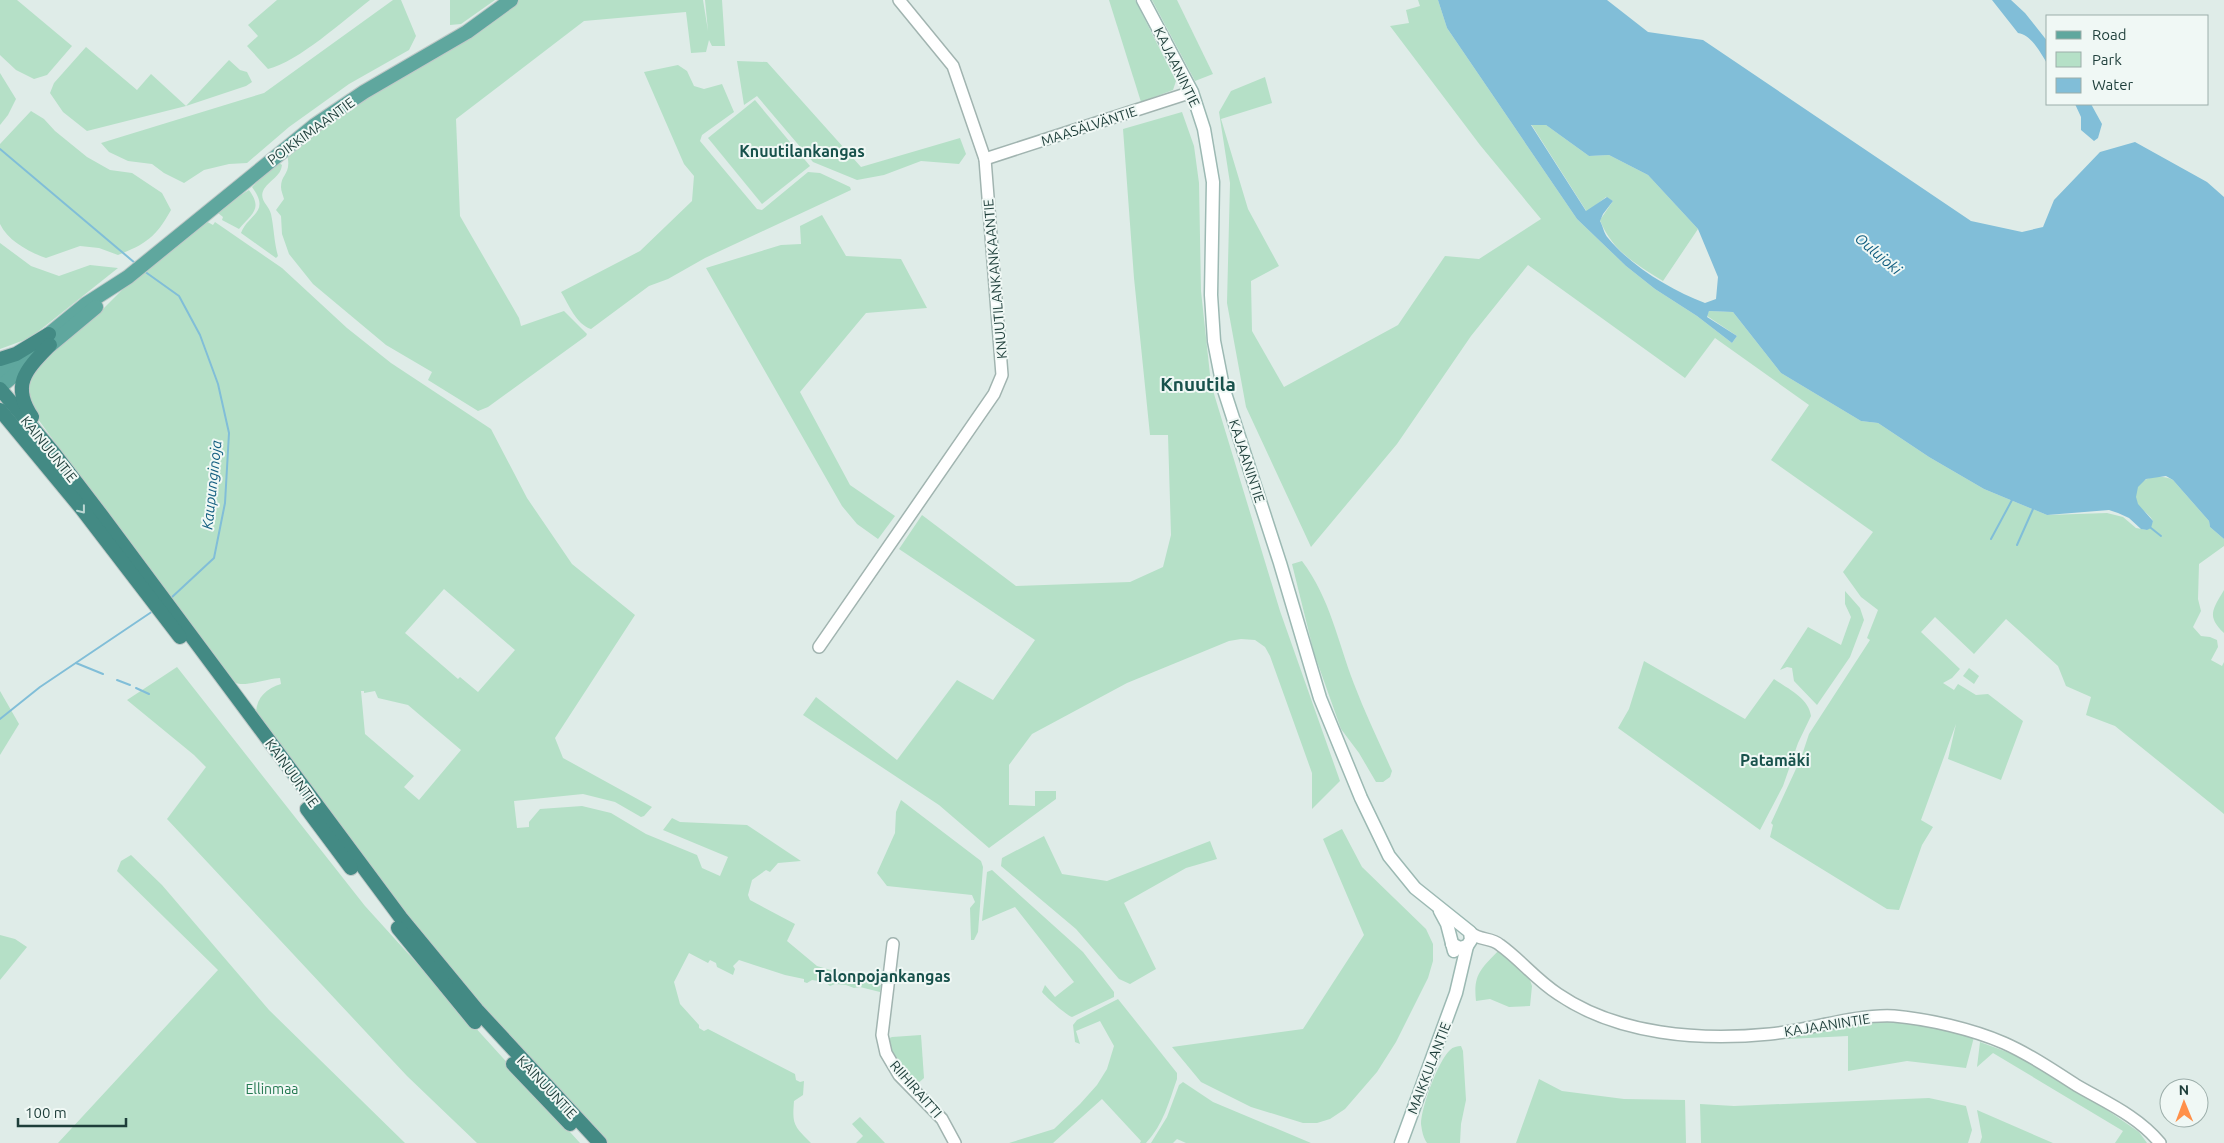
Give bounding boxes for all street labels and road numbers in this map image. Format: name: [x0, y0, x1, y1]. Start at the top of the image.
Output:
street label: KAJAANINTIE: [1151, 24, 1203, 110]
street label: POIKKIMAANTIE: [264, 94, 358, 168]
street label: MAASÄLVÄNTIE: [1039, 103, 1139, 149]
street label: KNUUTILANKANKAANTIE: [980, 198, 1010, 360]
street label: KAINUUNTIE: [18, 413, 80, 485]
street label: KAJAANINTIE: [1226, 417, 1268, 505]
street label: KAINUUNTIE: [262, 736, 322, 810]
street label: KAJAANINTIE: [1783, 1010, 1871, 1040]
street label: MAIKKULANTIE: [1404, 1020, 1454, 1116]
street label: KAINUUNTIE: [514, 1052, 580, 1122]
street label: RIIHIRAITTI: [887, 1057, 945, 1121]

